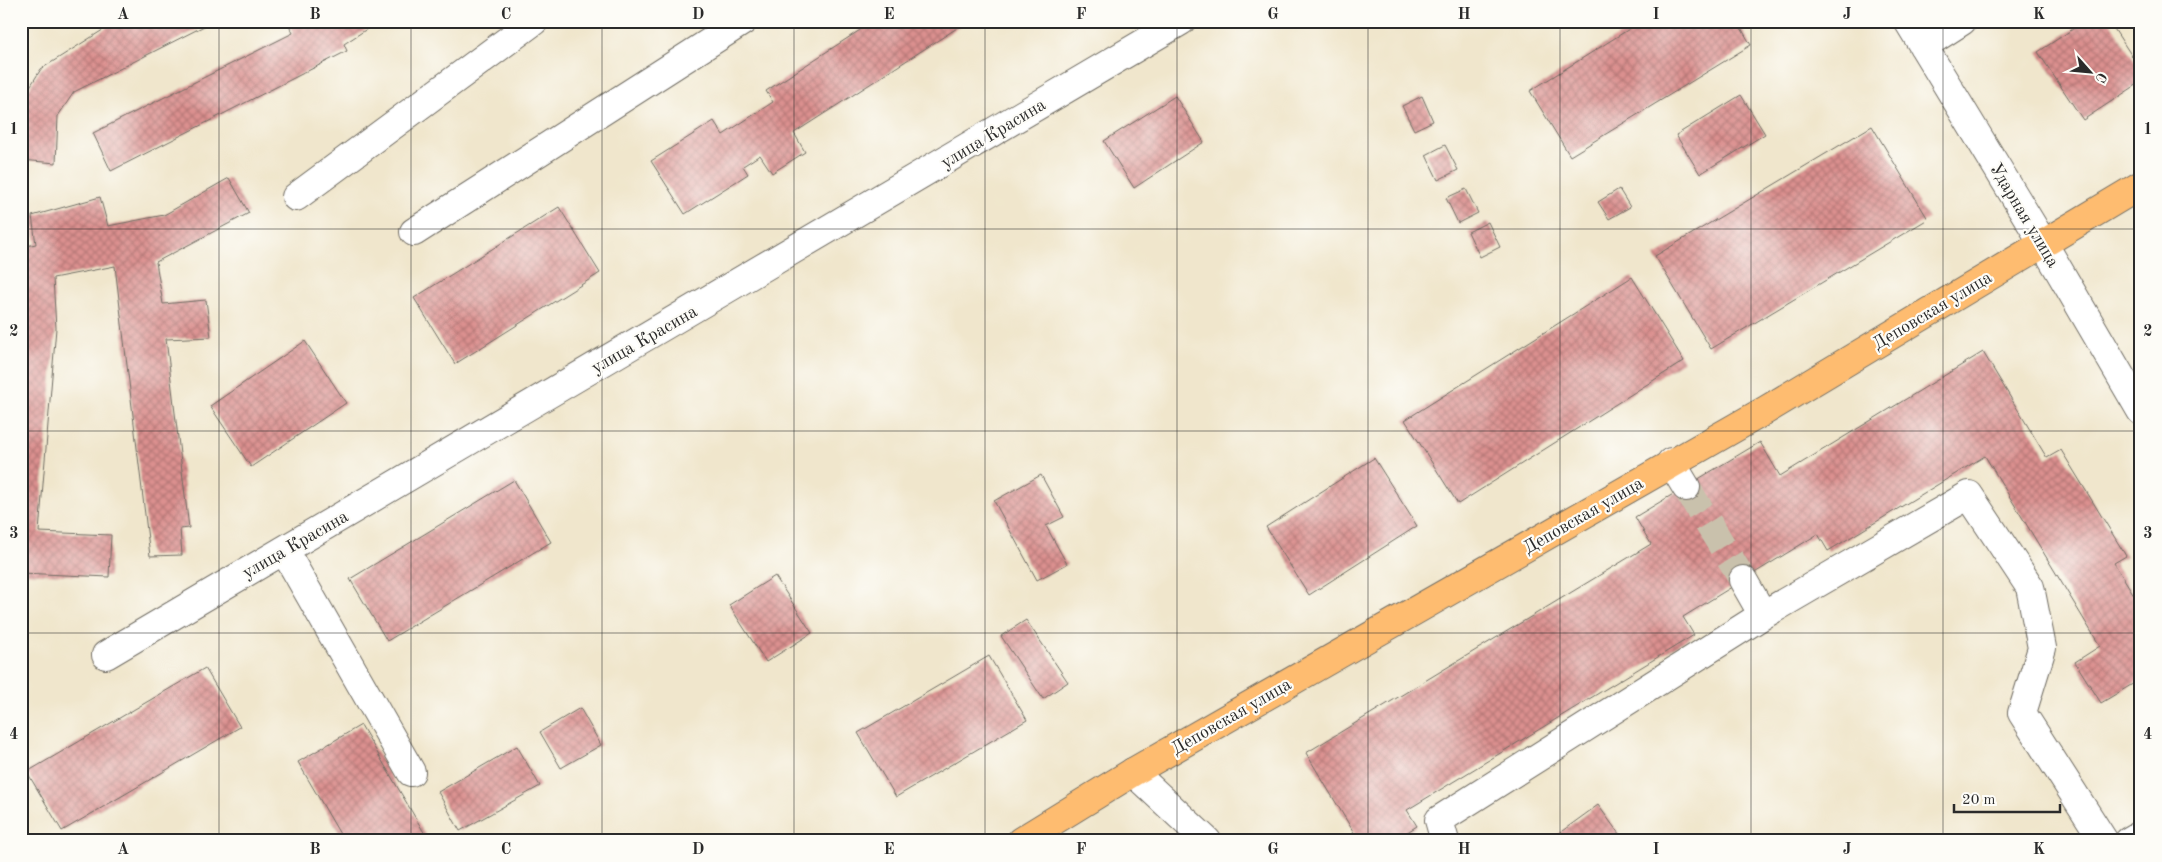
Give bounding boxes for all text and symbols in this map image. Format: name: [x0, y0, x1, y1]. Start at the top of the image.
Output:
text: A: [117, 7, 129, 23]
text: B: [309, 7, 321, 23]
text: C: [501, 7, 511, 23]
text: D: [692, 7, 704, 23]
text: E: [883, 7, 895, 23]
text: F: [1076, 7, 1087, 23]
text: G: [1267, 7, 1279, 23]
text: H: [1457, 7, 1471, 23]
text: I: [1652, 7, 1660, 23]
text: J: [1843, 7, 1852, 23]
text: K: [2033, 7, 2045, 23]
north arrow: [2064, 48, 2114, 98]
text: С: [2092, 70, 2109, 85]
street label: улица Красина: [938, 96, 1049, 172]
text: 1: [9, 122, 19, 138]
text: 1: [2143, 122, 2153, 138]
street label: Ударная улица: [1986, 160, 2062, 271]
street label: Деповская улица: [1870, 268, 1995, 353]
street label: улица Красина: [589, 302, 700, 377]
text: 2: [9, 324, 19, 340]
text: 2: [2143, 324, 2153, 340]
street label: Деповская улица: [1520, 474, 1647, 557]
street label: улица Красина: [240, 507, 351, 582]
text: 3: [9, 526, 19, 542]
text: 3: [2143, 526, 2153, 542]
street label: Деповская улица: [1168, 675, 1295, 758]
text: 4: [9, 727, 19, 743]
text: 4: [2143, 727, 2153, 743]
scale bar: [1954, 782, 2061, 814]
text: 20 m: [1962, 793, 1996, 808]
text: A: [117, 842, 129, 858]
text: B: [309, 842, 321, 858]
text: C: [501, 842, 511, 858]
text: D: [692, 842, 704, 858]
text: E: [883, 842, 895, 858]
text: F: [1076, 842, 1087, 858]
text: G: [1267, 842, 1279, 858]
text: H: [1457, 842, 1471, 858]
text: I: [1652, 842, 1660, 858]
text: J: [1843, 842, 1852, 858]
text: K: [2033, 842, 2045, 858]

